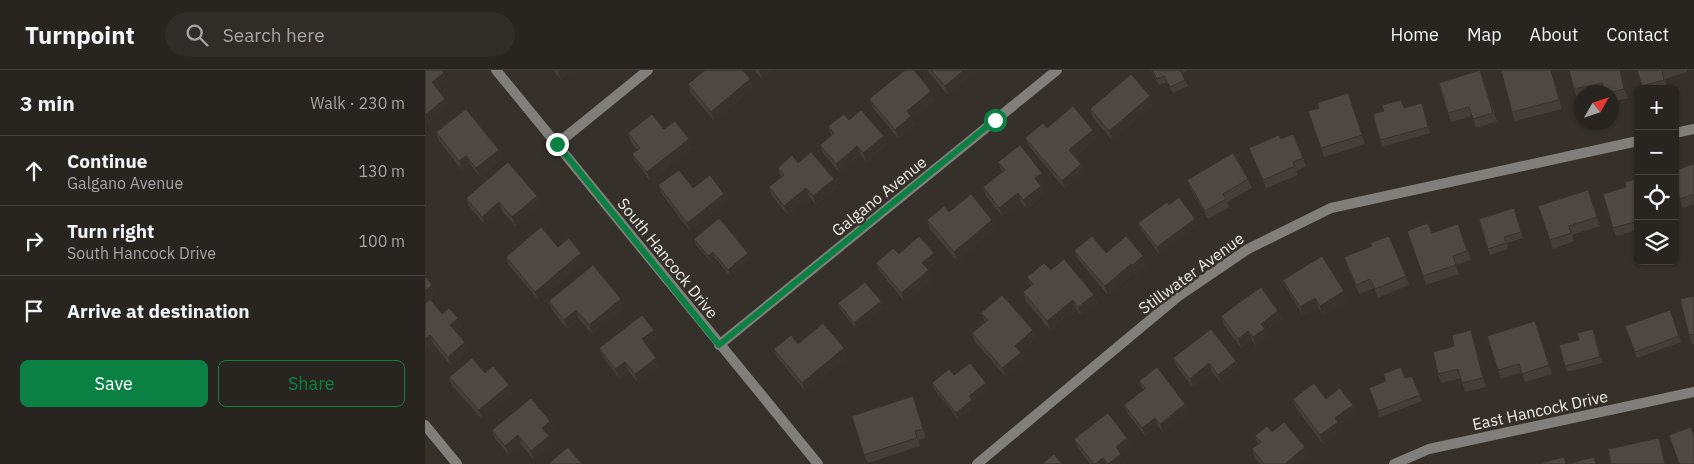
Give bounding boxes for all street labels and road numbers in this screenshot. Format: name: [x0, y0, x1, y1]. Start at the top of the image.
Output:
street label: Galgano Avenue: [828, 152, 931, 240]
street label: South Hancock Drive: [613, 194, 723, 322]
street label: Stillwater Avenue: [1134, 228, 1248, 318]
street label: East Hancock Drive: [1470, 386, 1610, 434]

